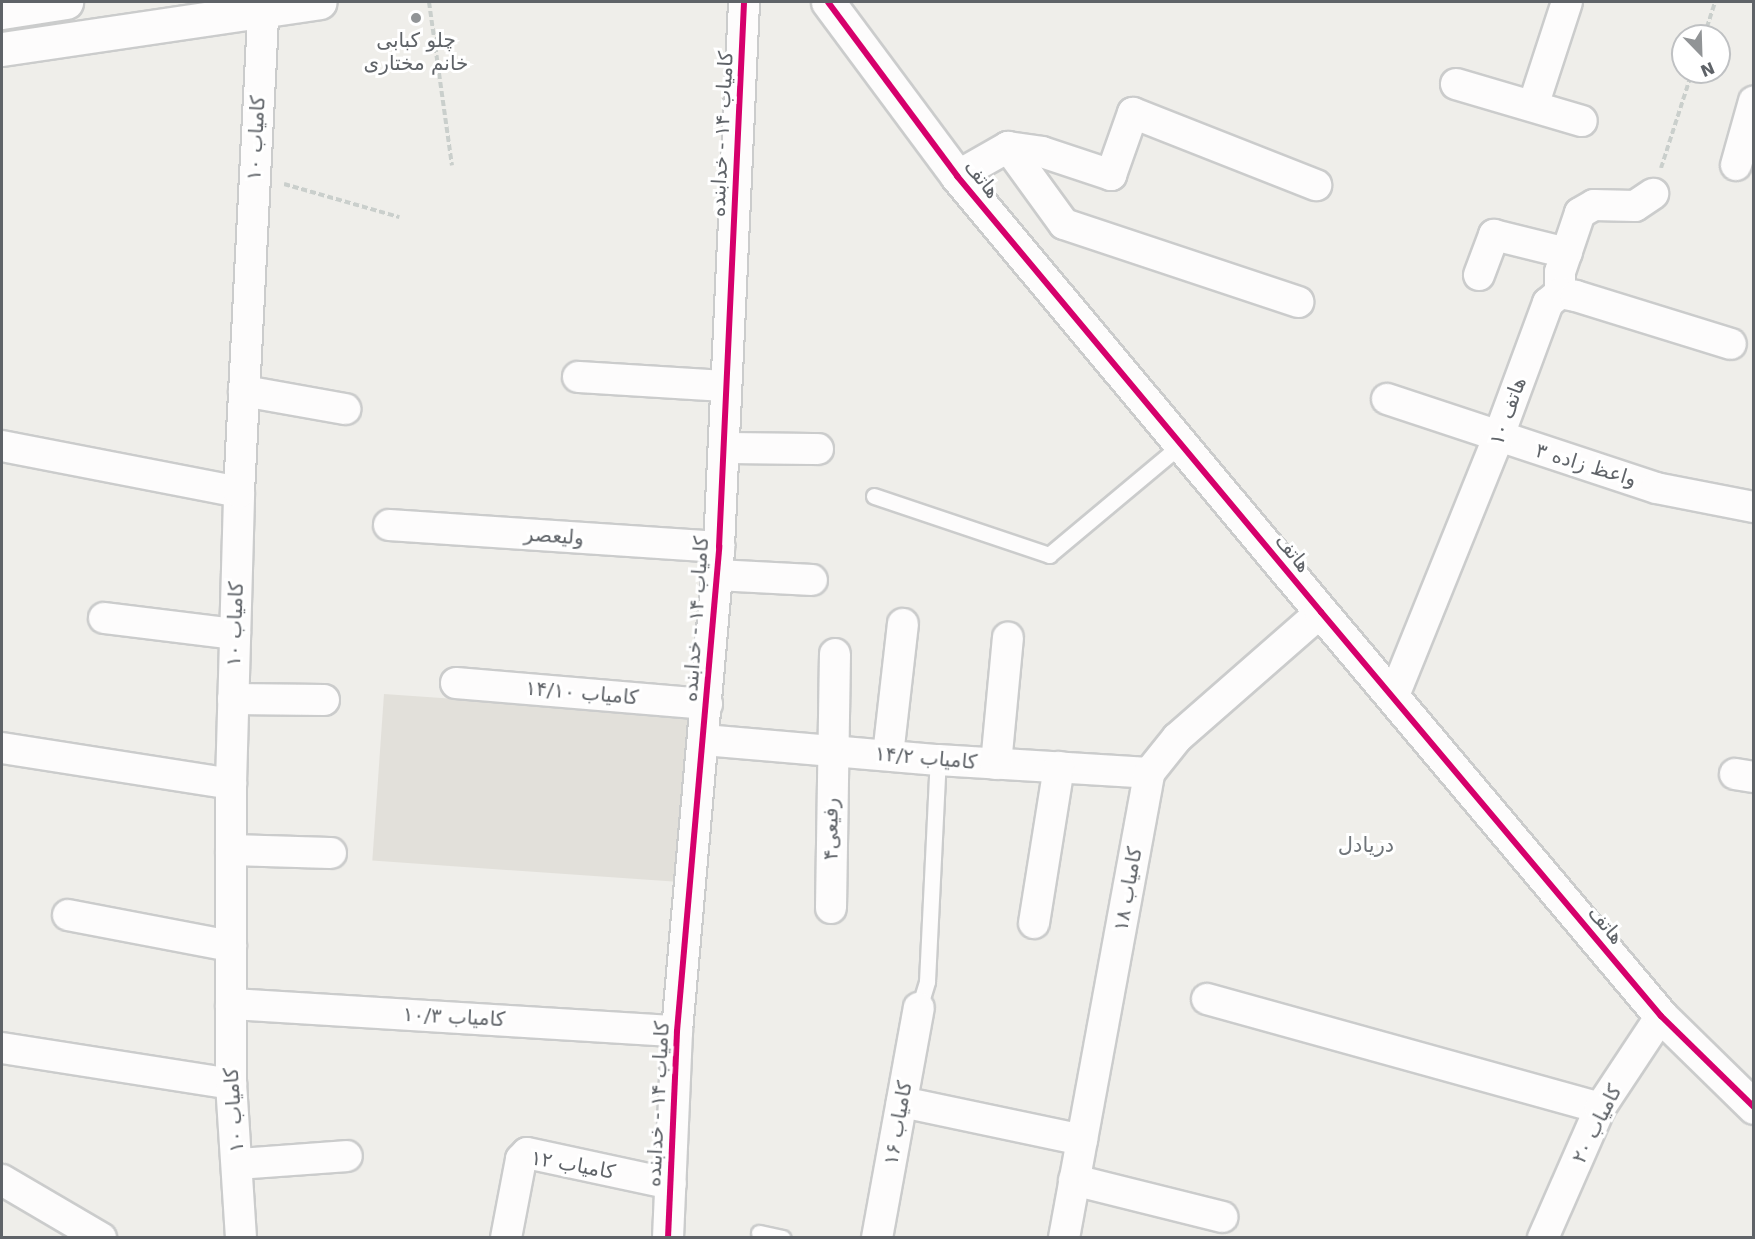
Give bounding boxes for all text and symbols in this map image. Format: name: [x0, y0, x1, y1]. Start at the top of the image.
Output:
marker: چلو کبابی خانم مختاری: [409, 11, 423, 25]
north arrow: [1671, 24, 1731, 84]
place label: چلو کبابی خانم مختاری: [364, 28, 468, 75]
street label: کامیاب ۱۴ - خدابنده: [706, 50, 738, 218]
text: N: [1698, 58, 1717, 81]
street label: کامیاب ۱۰: [242, 95, 270, 181]
street label: هاتف: [959, 155, 1005, 203]
street label: هاتف ۱۰: [1485, 374, 1531, 448]
street label: واعظ زاده ۳: [1533, 438, 1639, 492]
street label: ولیعصر: [523, 522, 585, 550]
street label: هاتف: [1270, 529, 1316, 577]
street label: کامیاب ۱۴ - خدابنده: [678, 535, 714, 703]
street label: کامیاب ۱۰: [222, 581, 248, 667]
street label: کامیاب ۱۴/۱۰: [524, 676, 640, 710]
street label: کامیاب ۱۴/۲: [874, 742, 978, 774]
street label: رفیعی۴: [819, 798, 843, 860]
district label: دریادل: [1338, 832, 1394, 858]
street label: کامیاب ۱۸: [1109, 845, 1147, 933]
street label: هاتف: [1583, 901, 1629, 949]
street label: کامیاب ۱۰/۳: [402, 1002, 506, 1032]
street label: کامیاب ۱۴ - خدابنده: [642, 1020, 674, 1188]
street label: کامیاب ۱۰: [219, 1067, 249, 1153]
street label: کامیاب ۱۶: [879, 1079, 917, 1167]
street label: کامیاب ۲۰: [1567, 1081, 1627, 1167]
street label: کامیاب ۱۲: [529, 1146, 617, 1184]

